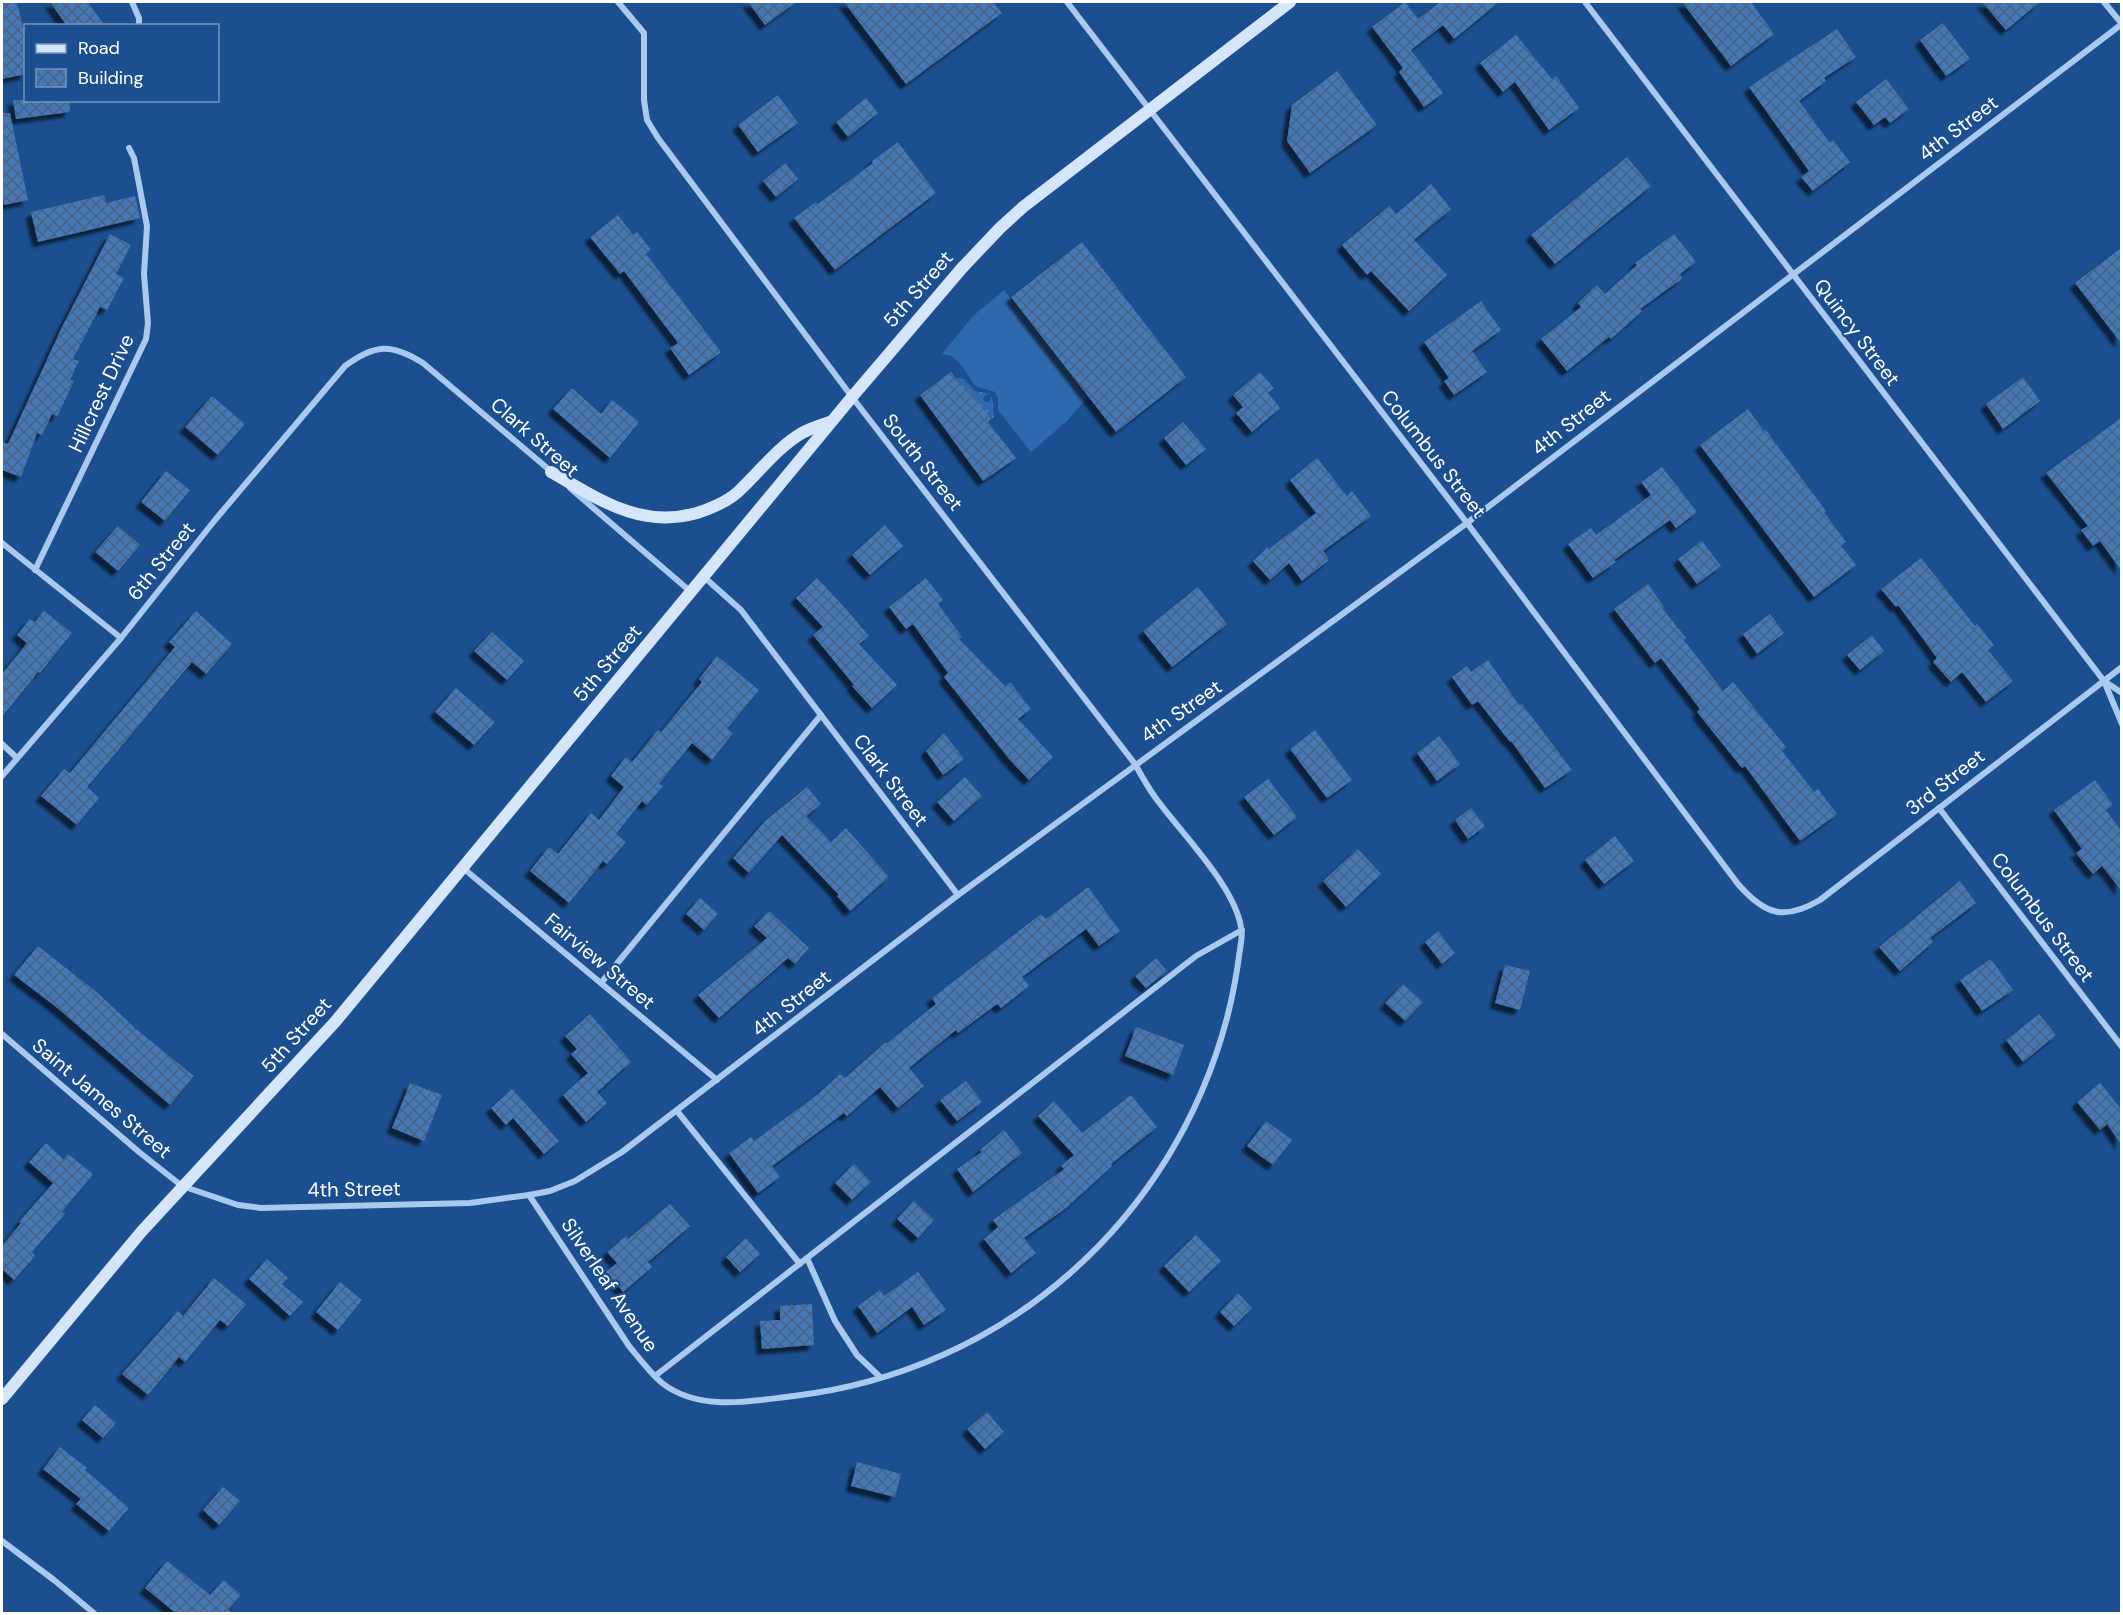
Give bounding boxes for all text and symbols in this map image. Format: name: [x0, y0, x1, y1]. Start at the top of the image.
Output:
legend: [24, 24, 219, 102]
text: Road: [78, 36, 120, 60]
text: Building: [78, 66, 143, 90]
street label: 4th Street: [1913, 89, 2003, 167]
street label: 5th Street: [878, 245, 959, 333]
street label: Quincy Street: [1808, 273, 1906, 391]
street label: Hillcrest Drive: [62, 330, 140, 456]
street label: 4th Street: [1526, 383, 1616, 461]
street label: Columbus Street: [1376, 385, 1492, 524]
street label: Clark Street: [485, 391, 585, 483]
street label: South Street: [877, 408, 969, 516]
street label: 6th Street: [121, 516, 201, 606]
street label: 5th Street: [567, 619, 647, 707]
street label: 4th Street: [1135, 673, 1227, 748]
street label: Clark Street: [848, 729, 934, 832]
street label: 3rd Street: [1900, 743, 1990, 821]
street label: Columbus Street: [1986, 847, 2100, 987]
street label: Fairview Street: [539, 907, 661, 1015]
street label: 4th Street: [746, 964, 836, 1042]
street label: 5th Street: [255, 991, 337, 1078]
street label: Saint James Street: [27, 1032, 177, 1164]
street label: 4th Street: [307, 1175, 401, 1203]
street label: Silverleaf Avenue: [555, 1213, 665, 1357]

